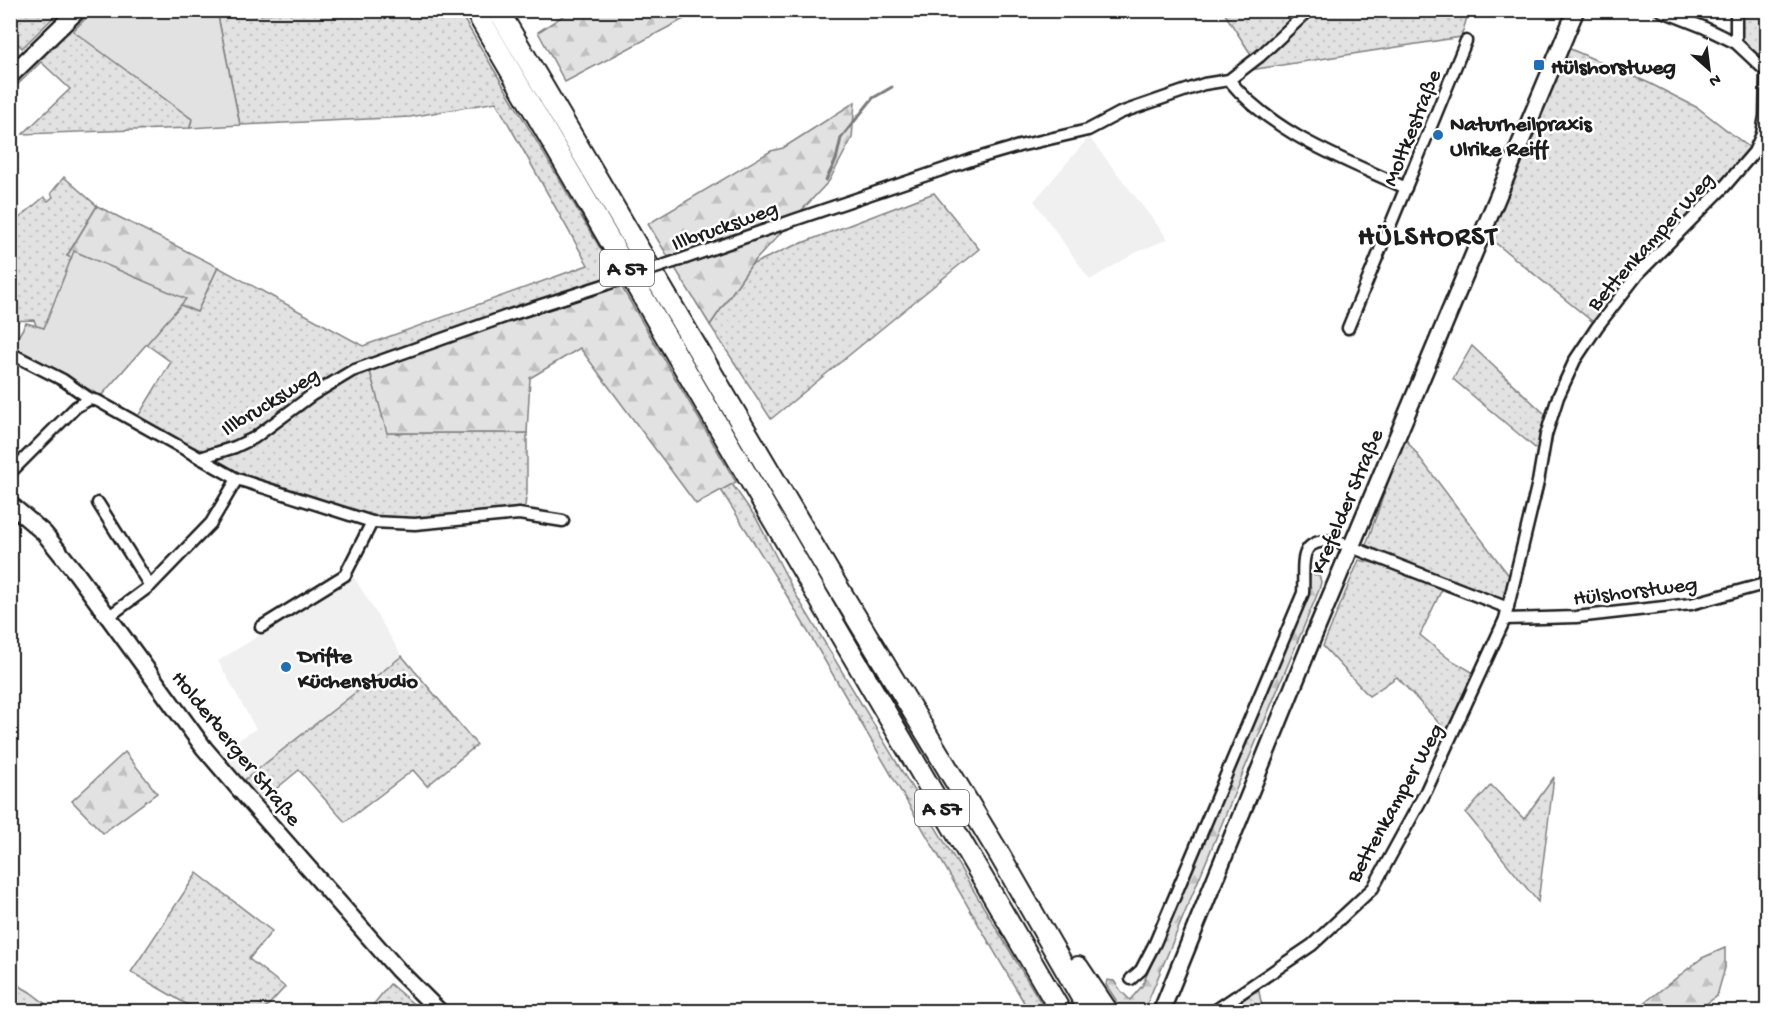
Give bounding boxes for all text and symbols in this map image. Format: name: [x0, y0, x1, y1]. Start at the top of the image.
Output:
north arrow: [1679, 39, 1739, 99]
place label: Hülshorstweg: [1551, 56, 1676, 82]
marker: Hülshorstweg: [1532, 58, 1546, 72]
street label: Moltkestraße: [1379, 66, 1449, 191]
text: N: [1705, 68, 1723, 90]
place label: Naturheilpraxis Ulrike Reiff: [1450, 113, 1594, 164]
marker: Naturheilpraxis Ulrike Reiff: [1431, 128, 1445, 142]
street label: Bettenkamper Weg: [1582, 168, 1721, 318]
street label: Illbrucksweg: [669, 197, 782, 259]
district label: HÜLSHORST: [1358, 222, 1499, 255]
road number: A 57: [600, 250, 654, 286]
street label: Illbrucksweg: [217, 363, 325, 444]
street label: Krefelder Straße: [1306, 425, 1391, 579]
street label: Hülshorstweg: [1572, 572, 1699, 613]
place label: Drifte Küchenstudio: [296, 645, 419, 696]
marker: Drifte Küchenstudio: [279, 660, 293, 674]
street label: Holderberger Straße: [164, 667, 306, 833]
street label: Bettenkamper Weg: [1342, 720, 1451, 889]
road number: A 57: [915, 790, 969, 826]

